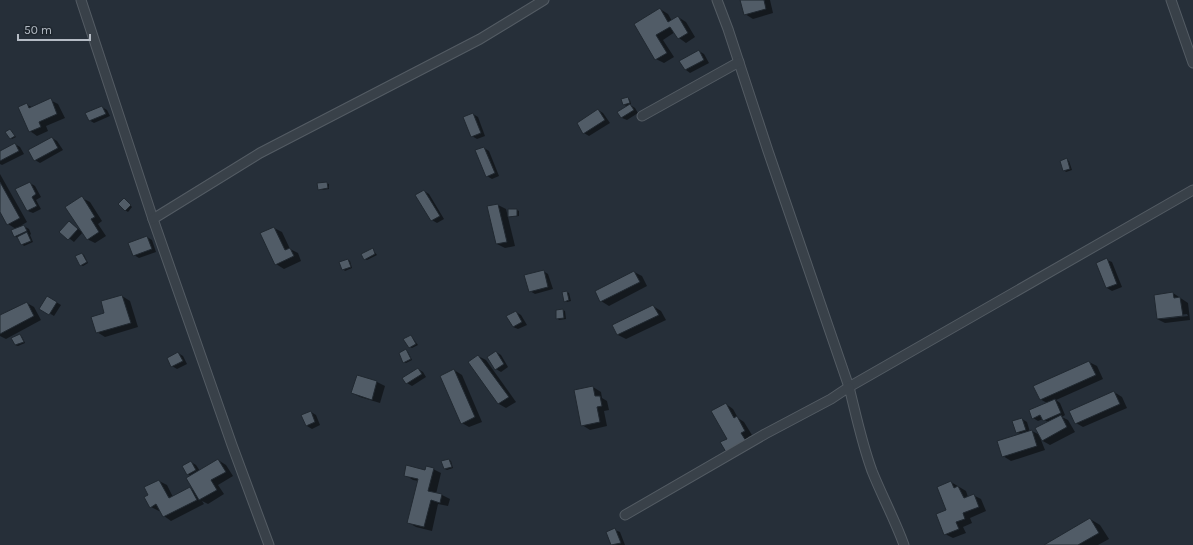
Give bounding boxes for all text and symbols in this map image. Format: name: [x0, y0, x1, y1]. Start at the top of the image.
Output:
scale bar: [18, 16, 90, 42]
text: 50 m: [24, 23, 52, 37]

